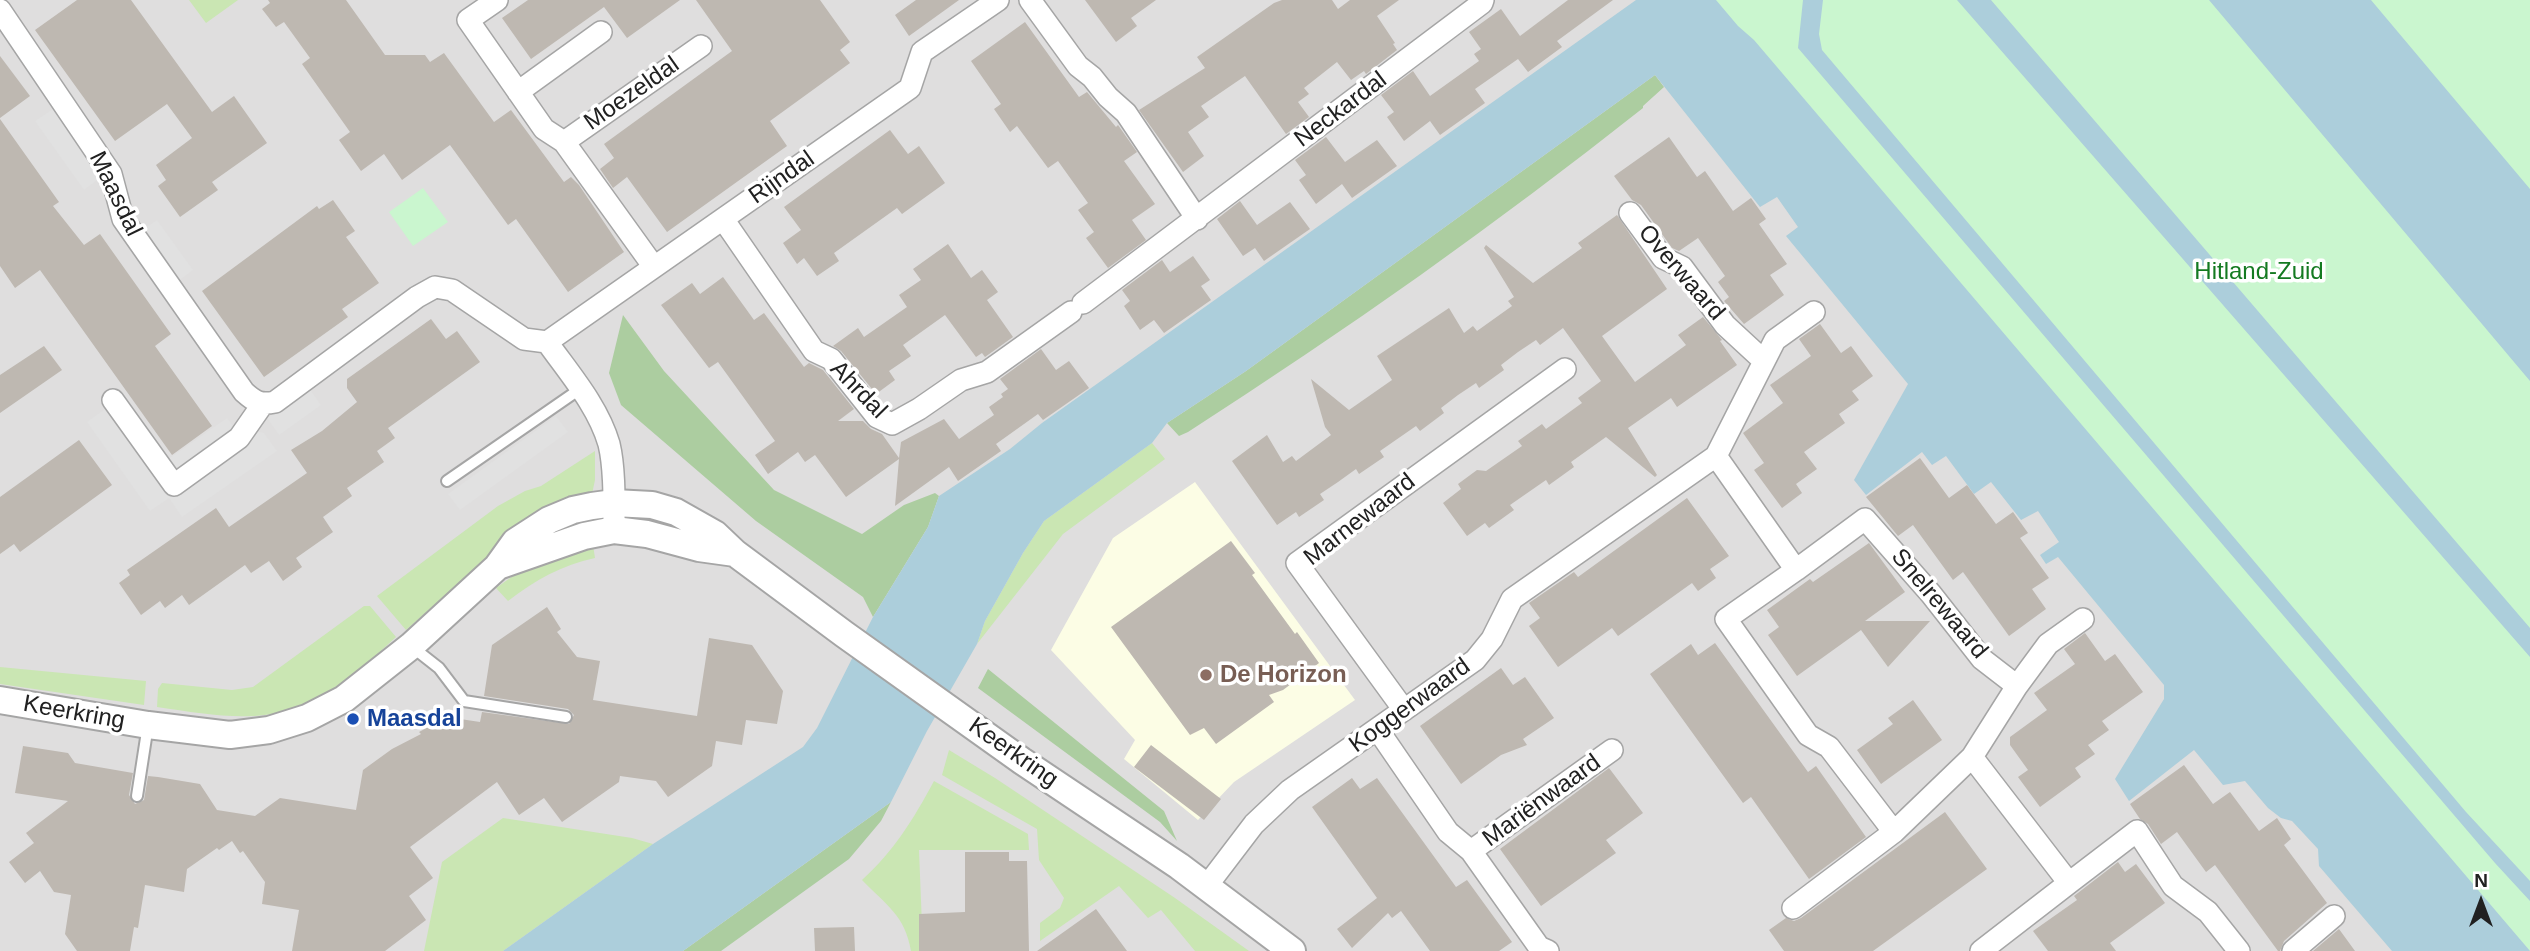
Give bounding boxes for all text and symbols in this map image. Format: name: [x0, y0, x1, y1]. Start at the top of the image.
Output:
street label: Moezeldal: [579, 51, 685, 137]
street label: Neckardal: [1289, 66, 1393, 154]
street label: Rijndal: [744, 145, 820, 211]
street label: Maasdal: [82, 147, 148, 241]
street label: Overwaard: [1632, 219, 1730, 327]
park label: Hitland-Zuid: [2194, 258, 2324, 286]
street label: Ahrdal: [824, 355, 892, 425]
street label: Marnewaard: [1299, 468, 1421, 572]
street label: Snelrewaard: [1885, 543, 1993, 665]
street label: Koggerwaard: [1344, 652, 1476, 760]
place label: De Horizon: [1220, 661, 1347, 689]
marker: De Horizon: [1198, 667, 1214, 683]
street label: Keerkring: [21, 690, 127, 736]
place label: Maasdal: [367, 705, 462, 733]
marker: Maasdal: [345, 711, 361, 727]
street label: Keerkring: [963, 712, 1063, 794]
street label: Mariënwaard: [1477, 749, 1607, 853]
north arrow: [2446, 867, 2516, 937]
text: N: [2474, 870, 2488, 891]

